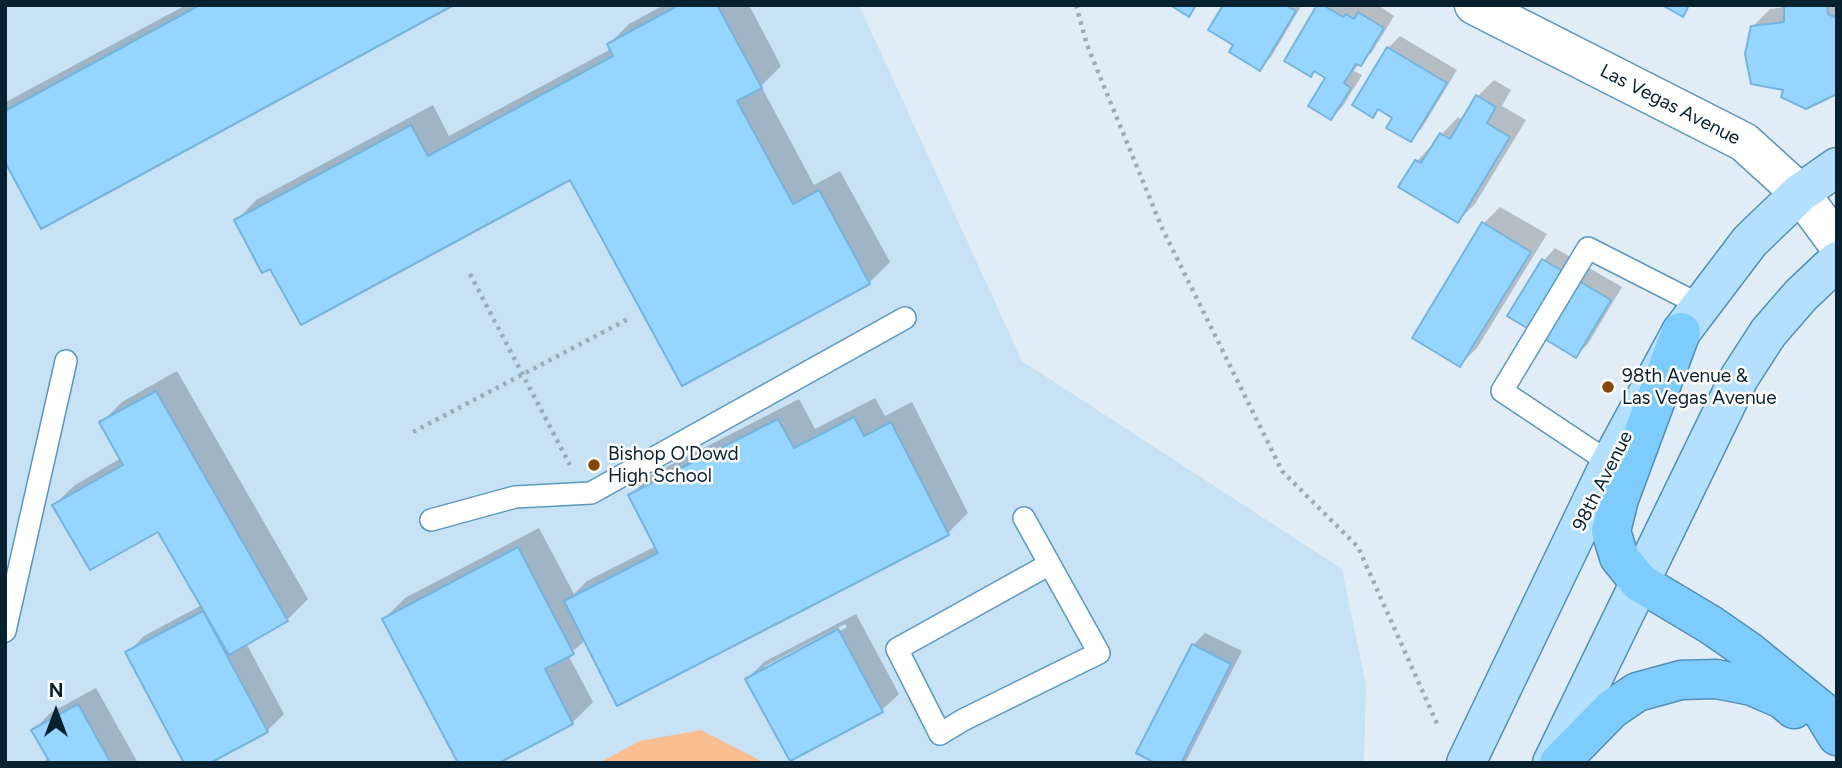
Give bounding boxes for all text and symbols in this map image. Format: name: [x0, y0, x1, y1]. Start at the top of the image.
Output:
street label: Las Vegas Avenue: [1596, 60, 1744, 150]
place label: 98th Avenue & Las Vegas Avenue: [1622, 365, 1777, 409]
marker: 98th Avenue & Las Vegas Avenue: [1600, 379, 1616, 395]
street label: 98th Avenue: [1568, 427, 1638, 535]
place label: Bishop O'Dowd High School: [608, 443, 739, 487]
marker: Bishop O'Dowd High School: [586, 457, 602, 473]
north arrow: [21, 677, 91, 747]
text: N: [49, 679, 63, 702]

